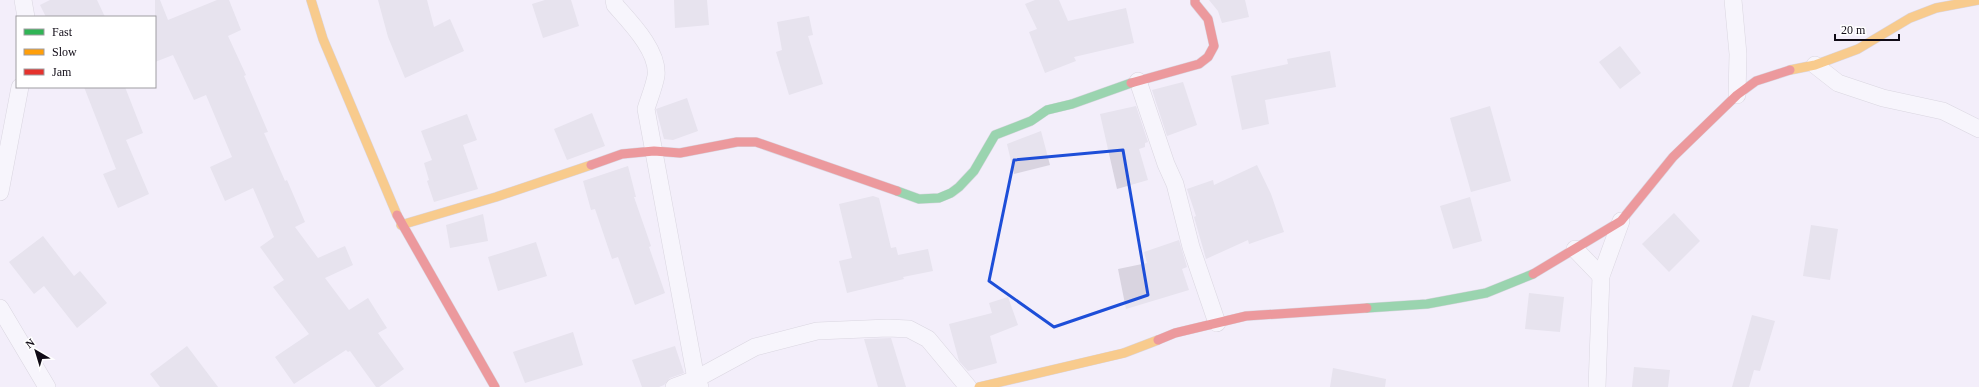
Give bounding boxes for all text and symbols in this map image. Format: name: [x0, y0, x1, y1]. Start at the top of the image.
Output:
legend: [16, 16, 156, 88]
scale bar: [1835, 16, 1899, 42]
text: 20 m: [1841, 23, 1866, 37]
text: Fast: [52, 25, 73, 39]
text: Slow: [52, 45, 77, 59]
text: Jam: [52, 65, 72, 79]
north arrow: [16, 331, 56, 371]
text: N: [23, 336, 37, 350]

